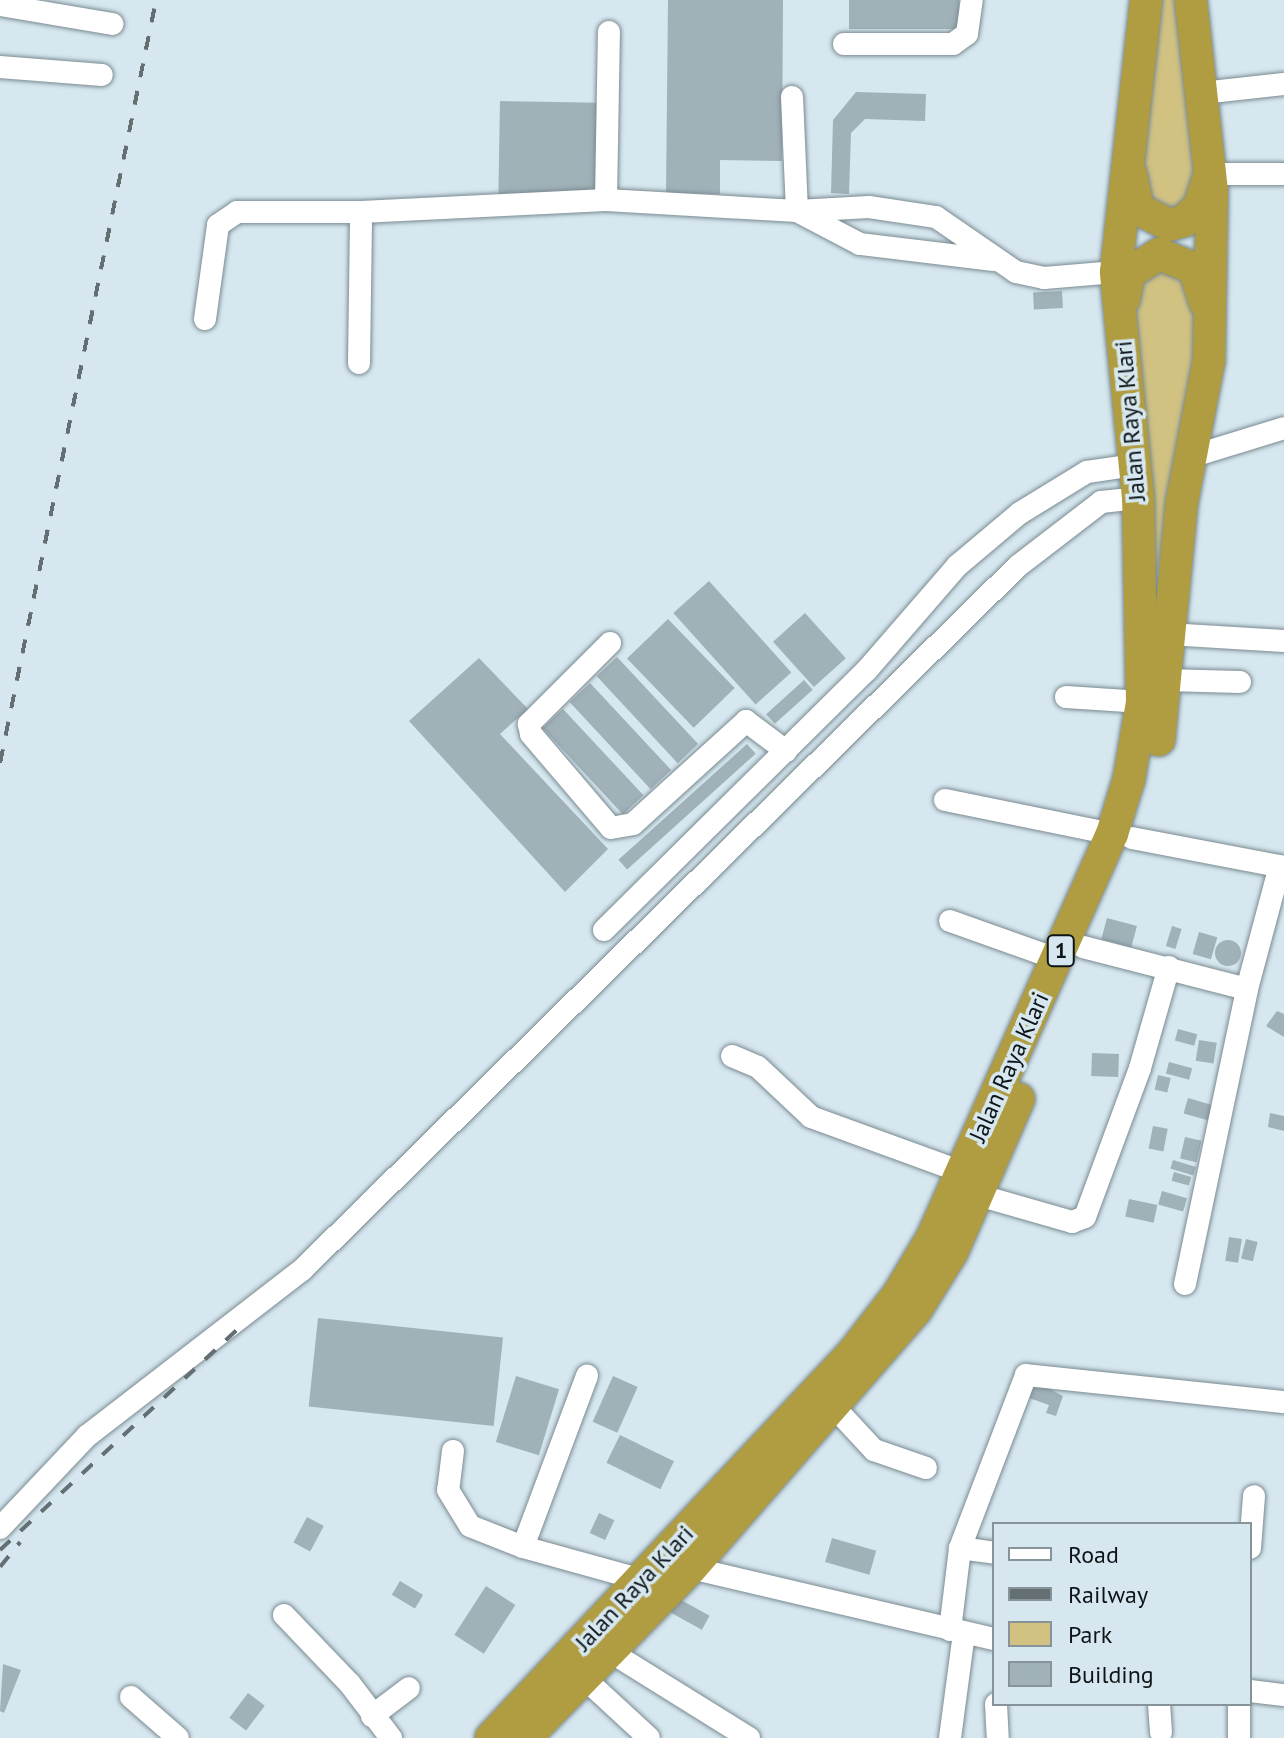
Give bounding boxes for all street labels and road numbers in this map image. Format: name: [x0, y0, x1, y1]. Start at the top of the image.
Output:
street label: Jalan Raya Klari: [1109, 340, 1151, 502]
road number: 1: [1045, 933, 1077, 969]
street label: Jalan Raya Klari: [963, 988, 1055, 1146]
street label: Jalan Raya Klari: [569, 1519, 699, 1657]

